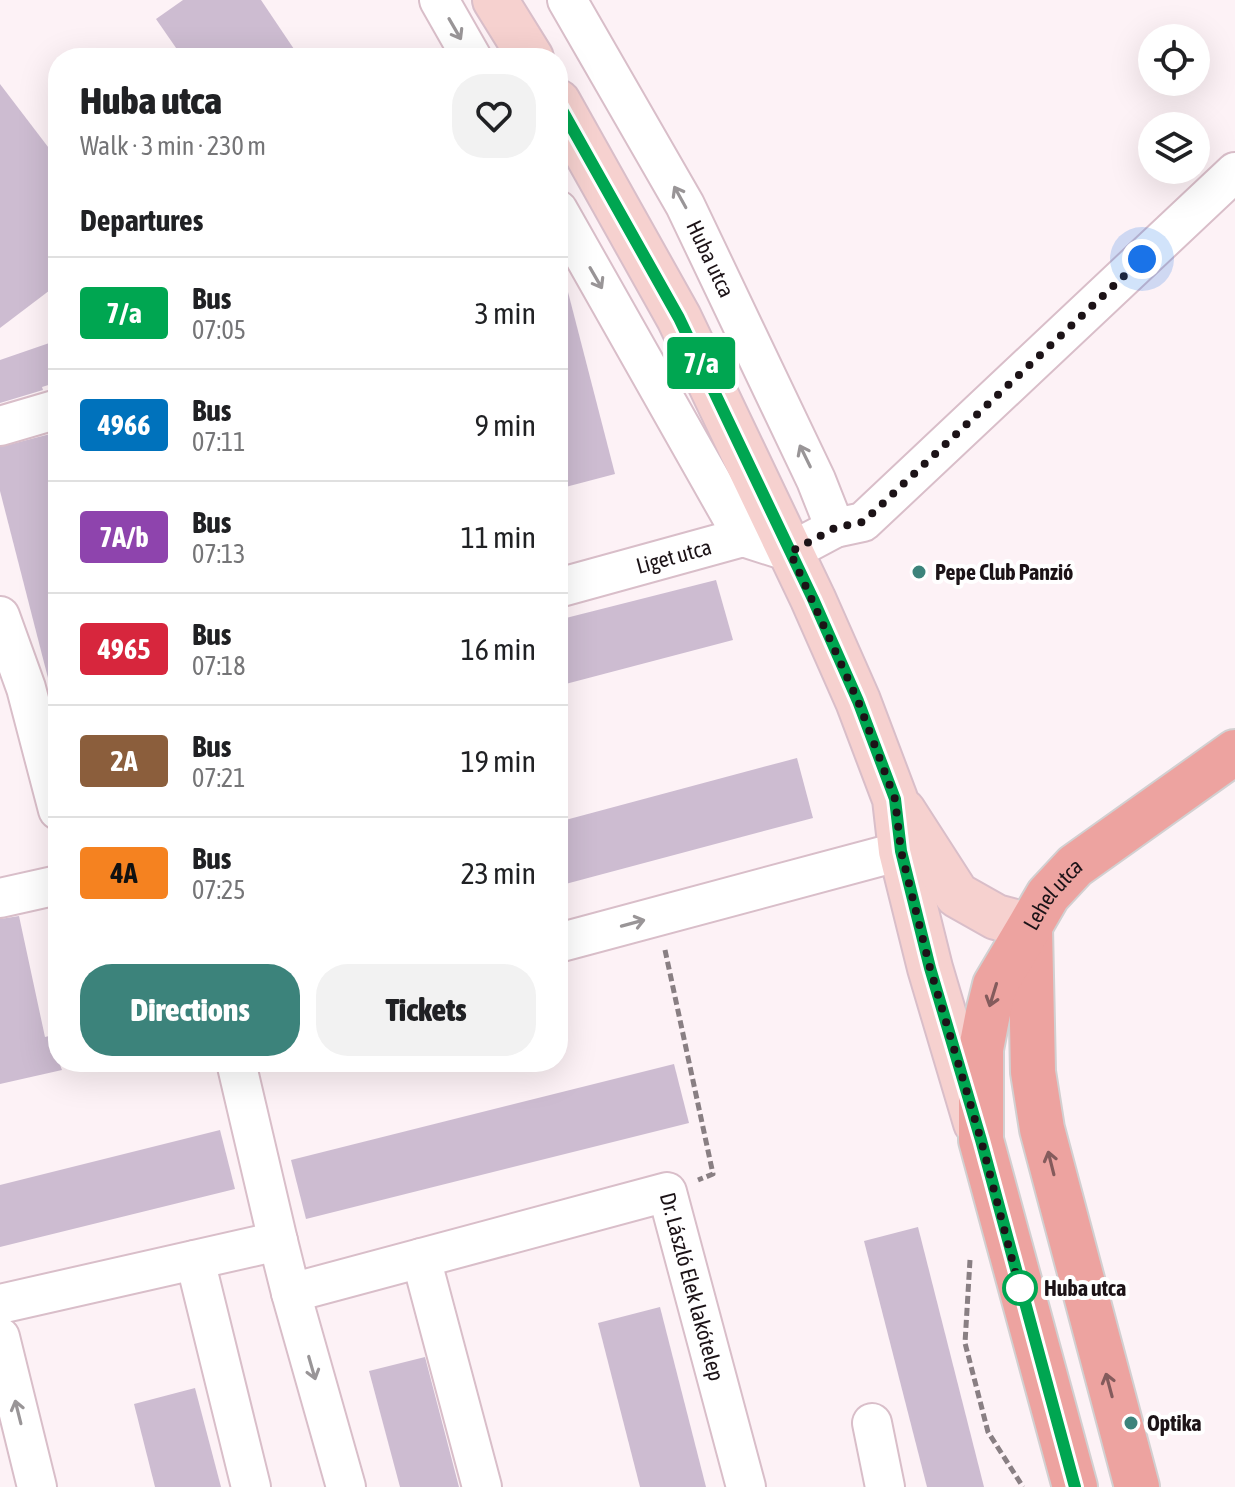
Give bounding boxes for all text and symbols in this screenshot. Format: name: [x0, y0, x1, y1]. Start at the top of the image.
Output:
one-way arrow: [448, 17, 464, 40]
map controls: [1138, 24, 1210, 184]
button: locate: [1138, 24, 1210, 96]
button: heart: [452, 74, 536, 158]
text: Huba utca: [80, 79, 222, 122]
button: layers: [1138, 112, 1210, 184]
text: Walk · 3 min · 230 m: [80, 131, 266, 161]
one-way arrow: [672, 186, 688, 209]
text: Departures: [80, 203, 203, 237]
street label: Huba utca: [681, 216, 740, 301]
your location: [1122, 239, 1162, 279]
one-way arrow: [589, 266, 605, 289]
text: Bus: [192, 281, 231, 315]
text: 3 min: [475, 296, 536, 330]
text: 7/a: [106, 297, 142, 329]
text: 07:05: [192, 315, 246, 345]
line badge: 7/a: [655, 337, 747, 389]
text: 7/a: [683, 347, 719, 379]
text: Bus: [192, 393, 231, 427]
text: 9 min: [475, 408, 536, 442]
text: 4966: [98, 409, 150, 441]
text: 07:11: [192, 427, 246, 457]
one-way arrow: [797, 445, 812, 469]
text: Bus: [192, 505, 231, 539]
text: 11 min: [461, 520, 536, 554]
text: 7A/b: [99, 521, 149, 553]
street label: Liget utca: [633, 533, 714, 579]
text: 07:13: [192, 539, 246, 569]
place label: Pepe Club Panzió: [935, 559, 1073, 585]
marker: Pepe Club Panzió: [910, 563, 928, 581]
text: Bus: [192, 617, 231, 651]
text: 16 min: [461, 632, 536, 666]
text: 4965: [98, 633, 150, 665]
text: 07:18: [192, 651, 246, 681]
text: Bus: [192, 729, 231, 763]
text: 19 min: [461, 744, 536, 778]
text: 2A: [111, 745, 137, 777]
text: 07:21: [192, 763, 246, 793]
text: Bus: [192, 841, 231, 875]
street label: Lehel utca: [1018, 852, 1087, 934]
text: 23 min: [461, 856, 536, 890]
text: 4A: [111, 857, 137, 889]
text: 07:25: [192, 875, 246, 905]
one-way arrow: [620, 914, 646, 929]
button: Directions: [80, 964, 300, 1056]
button: Tickets: [316, 964, 536, 1056]
one-way arrow: [985, 981, 1000, 1007]
one-way arrow: [1042, 1150, 1057, 1176]
street label: Dr. László Elek lakótelep: [655, 1190, 730, 1384]
marker: Huba utca: [1003, 1271, 1037, 1305]
place label: Huba utca: [1044, 1275, 1126, 1301]
one-way arrow: [305, 1354, 320, 1380]
one-way arrow: [1101, 1372, 1116, 1398]
one-way arrow: [10, 1400, 25, 1425]
place label: Optika: [1147, 1410, 1202, 1436]
marker: Optika: [1122, 1414, 1140, 1432]

